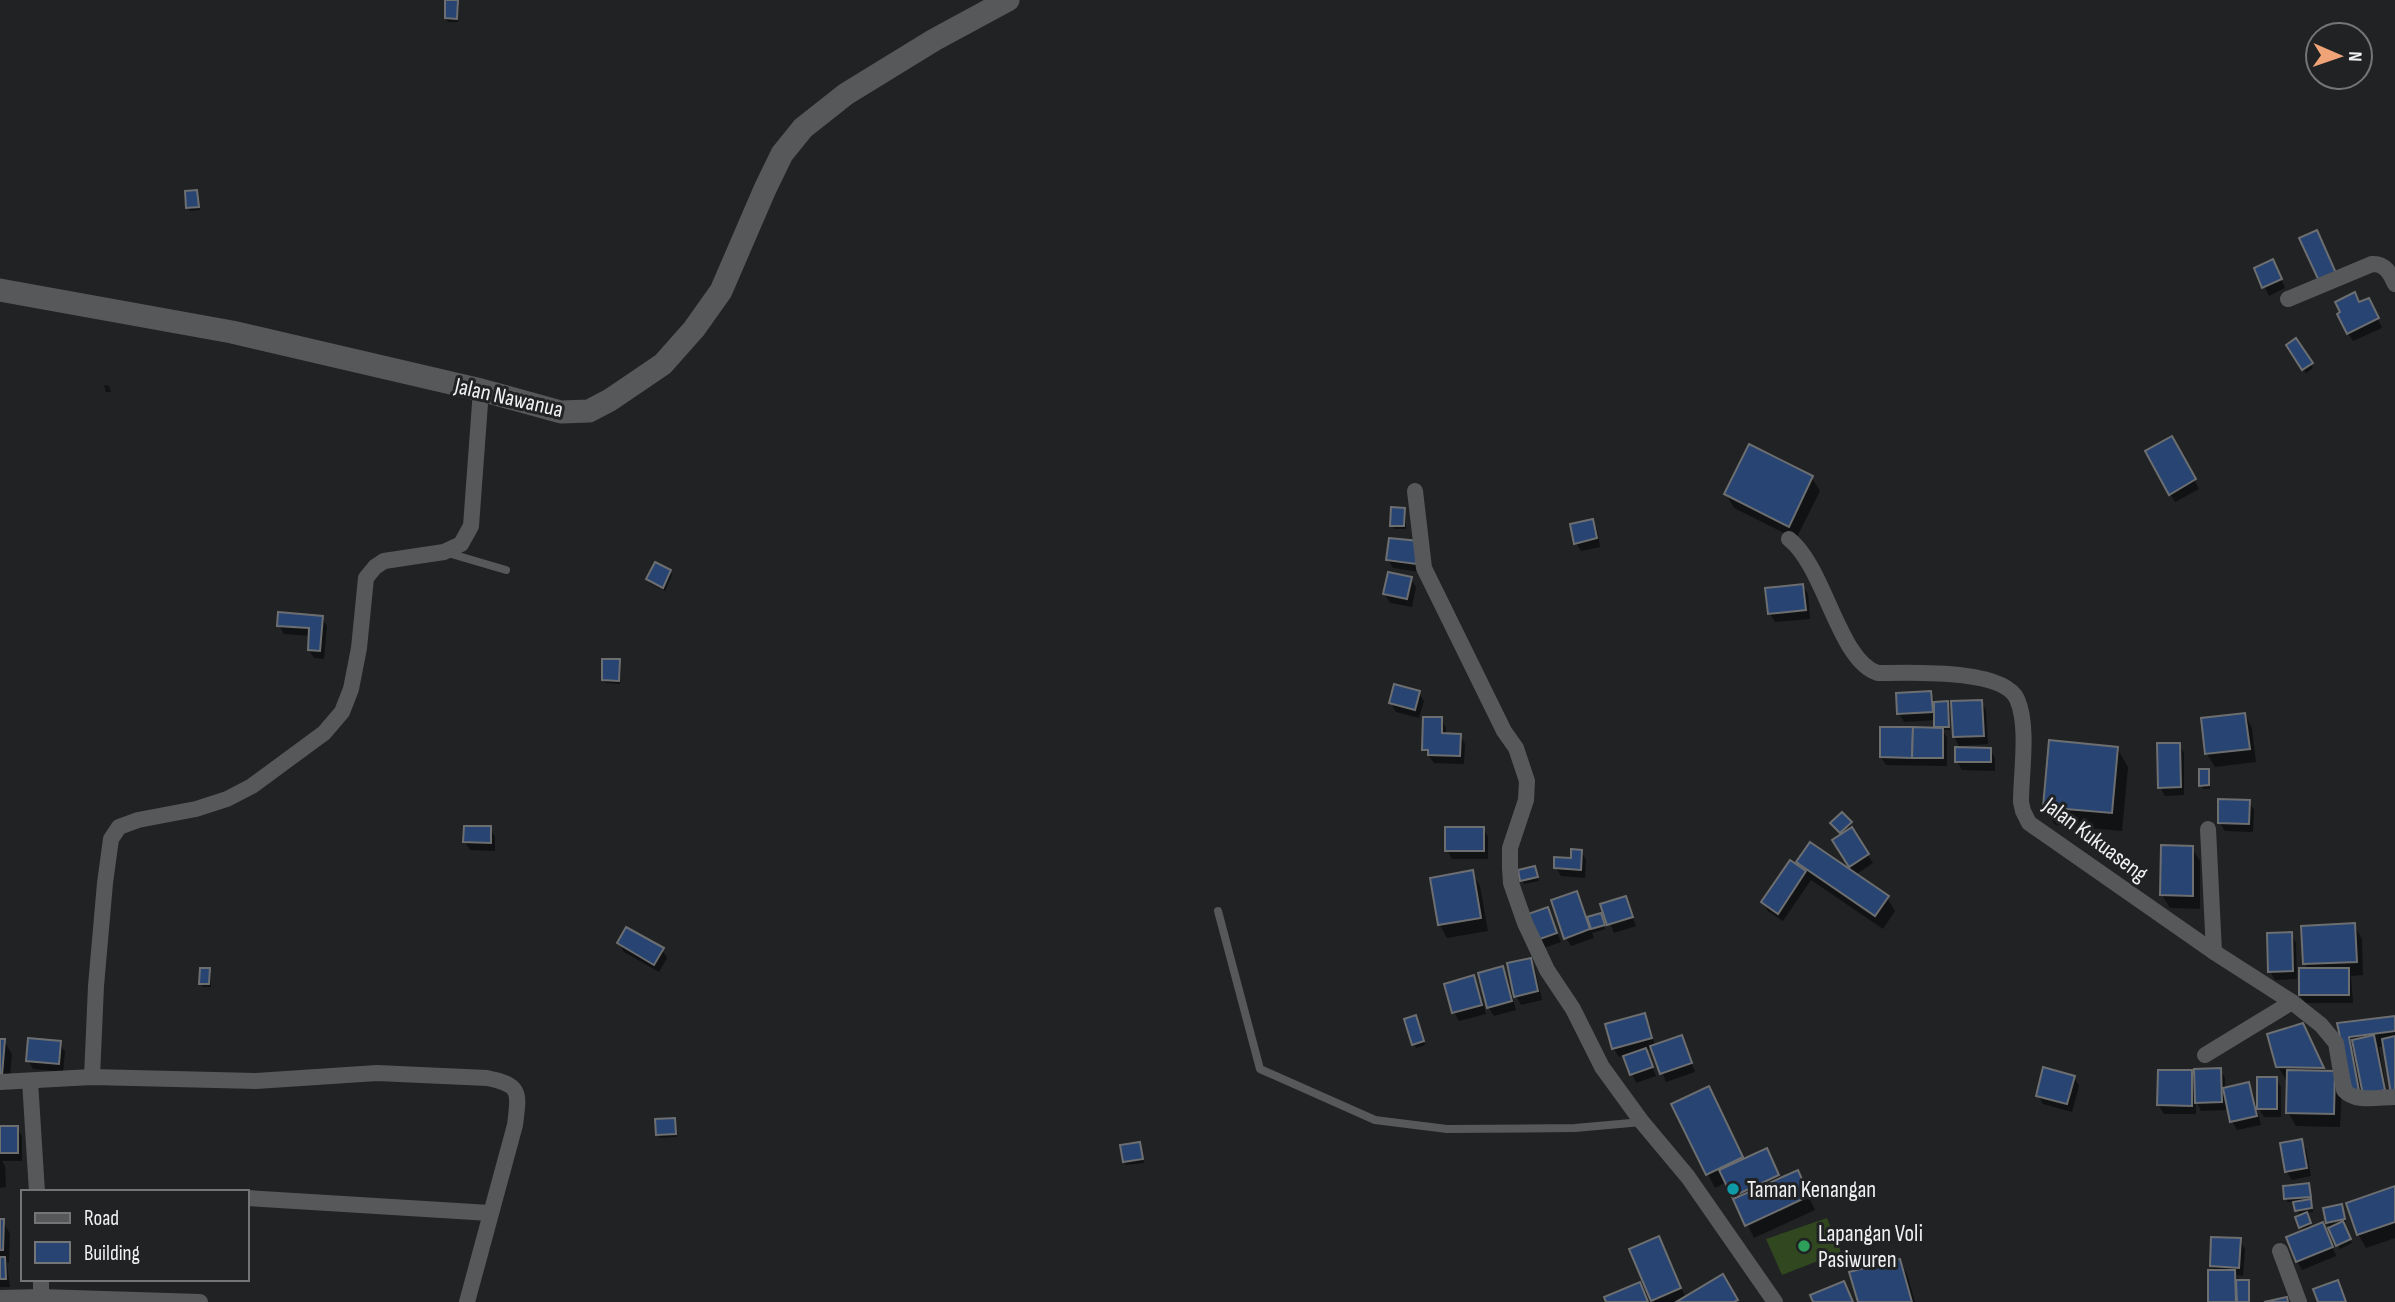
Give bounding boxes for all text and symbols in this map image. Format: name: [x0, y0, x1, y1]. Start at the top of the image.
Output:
north arrow: [2304, 21, 2374, 91]
text: N: [2343, 51, 2366, 62]
street label: Jalan Nawanua: [451, 372, 566, 424]
street label: Jalan Kukuaseng: [2037, 791, 2153, 888]
place label: Taman Kenangan: [1747, 1176, 1876, 1204]
marker: Taman Kenangan: [1725, 1181, 1741, 1197]
legend: [21, 1190, 248, 1281]
text: Road: [84, 1206, 119, 1231]
place label: Lapangan Voli Pasiwuren: [1818, 1220, 1923, 1274]
marker: Lapangan Voli Pasiwuren: [1796, 1238, 1812, 1254]
text: Building: [84, 1241, 140, 1266]

